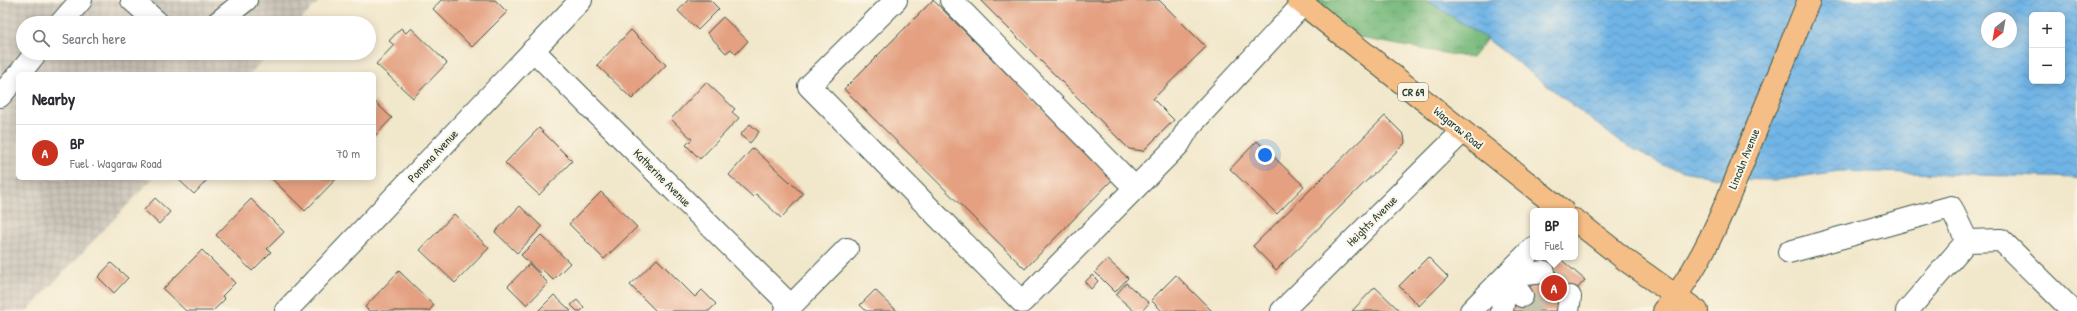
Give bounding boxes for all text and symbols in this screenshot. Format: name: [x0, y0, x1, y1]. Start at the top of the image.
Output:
north arrow: [1981, 12, 2017, 48]
map controls: [2029, 12, 2065, 84]
button: +: [2029, 12, 2065, 48]
search box: [16, 16, 376, 60]
icon: search: [30, 27, 52, 49]
text: Search here: [62, 28, 126, 49]
button: −: [2029, 48, 2065, 84]
road number: CR 69: [1398, 83, 1428, 101]
text: Nearby: [32, 87, 75, 110]
street label: Wagaraw Road: [1430, 102, 1487, 153]
street label: Pomona Avenue: [404, 125, 462, 186]
street label: Lincoln Avenue: [1724, 126, 1763, 192]
text: BP: [70, 133, 85, 154]
text: A: [42, 144, 48, 162]
text: 70 m: [336, 144, 360, 162]
street label: Katherine Avenue: [630, 145, 695, 211]
your location: [1255, 145, 1275, 165]
text: Fuel · Wagaraw Road: [70, 154, 162, 172]
street label: Heights Avenue: [1343, 191, 1401, 250]
popup: [1530, 208, 1578, 260]
text: BP: [1545, 215, 1559, 236]
text: Fuel: [1545, 236, 1563, 254]
pin: A: [1541, 273, 1567, 303]

